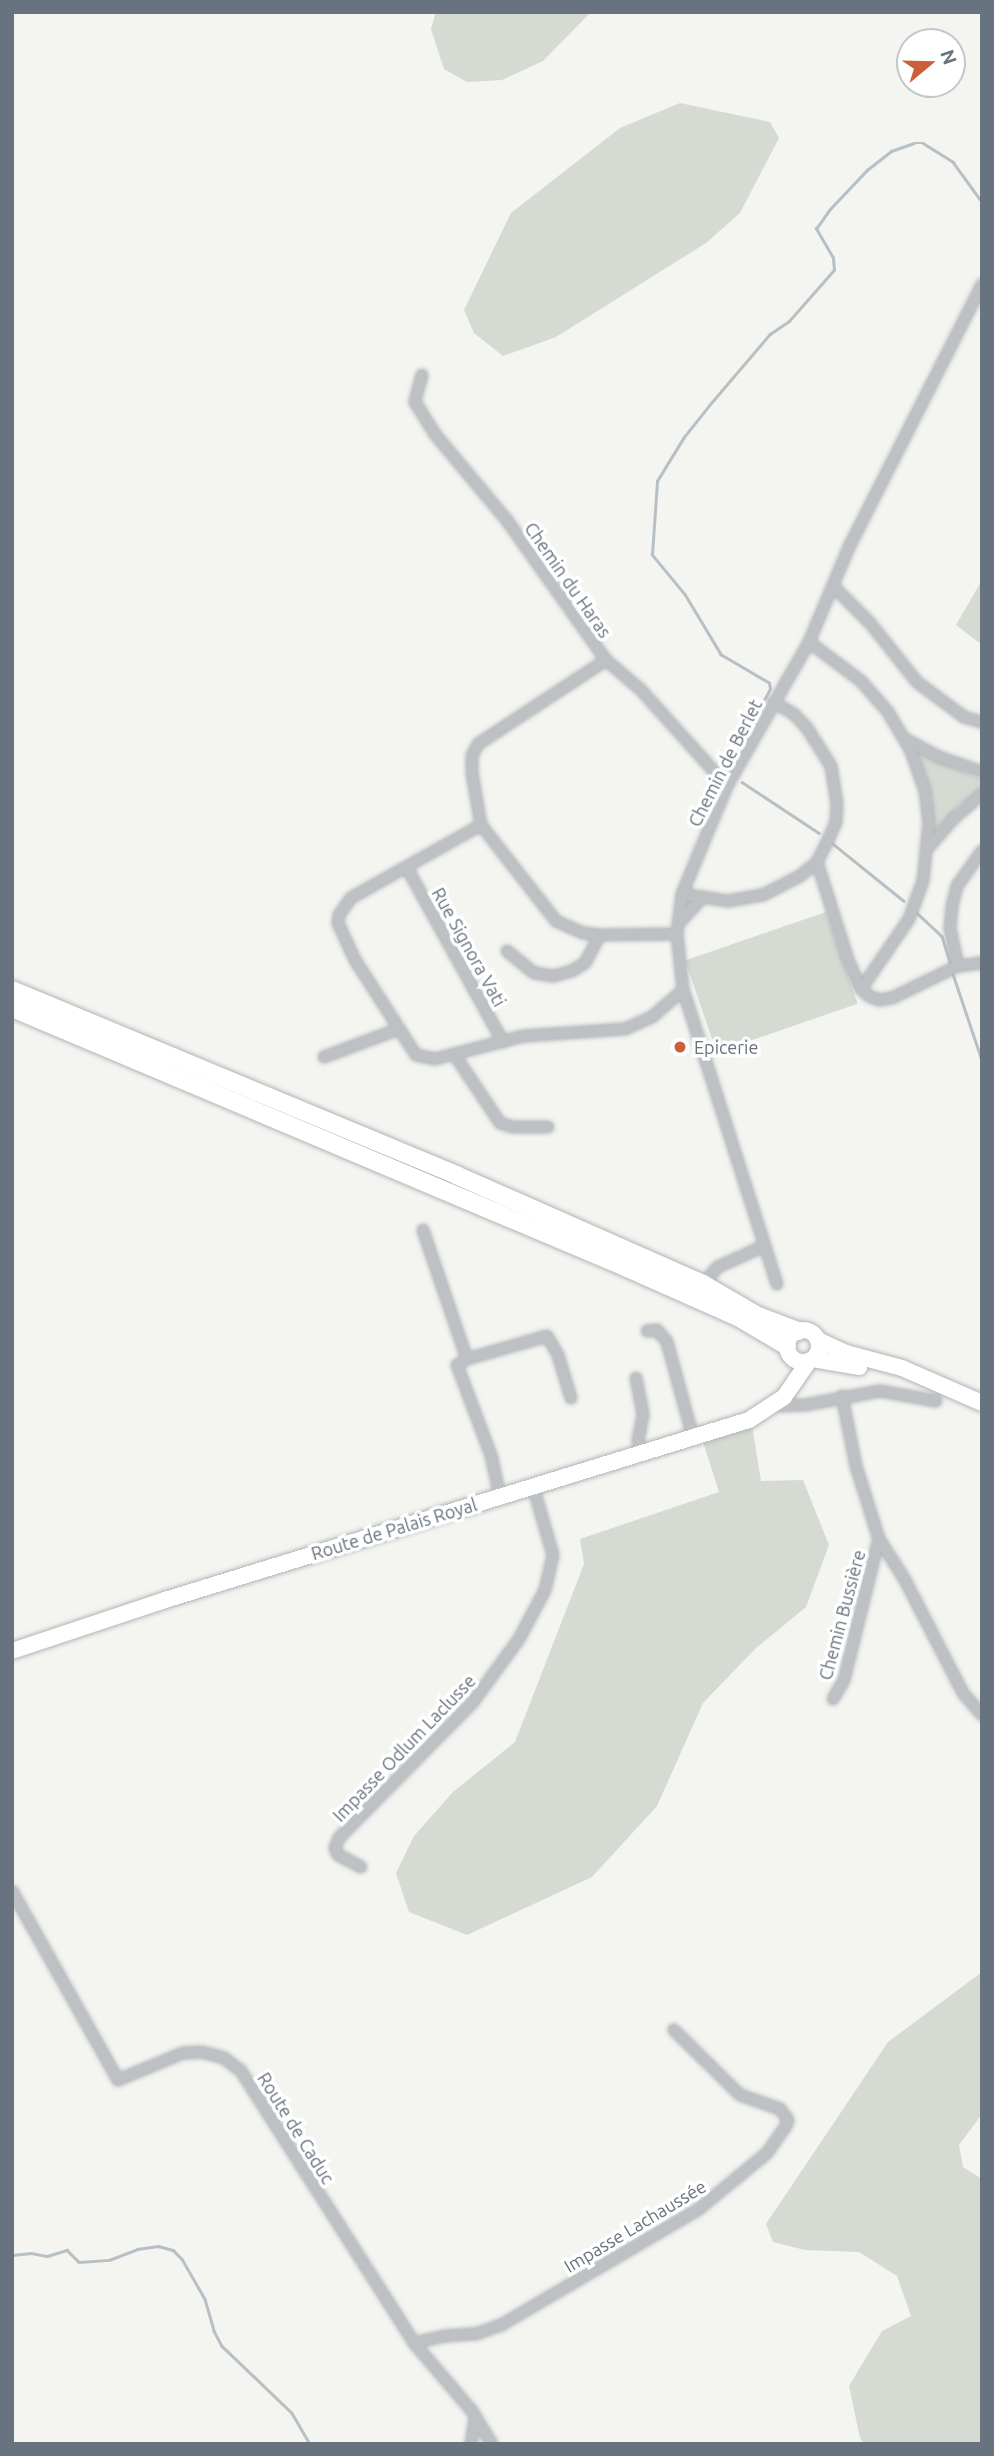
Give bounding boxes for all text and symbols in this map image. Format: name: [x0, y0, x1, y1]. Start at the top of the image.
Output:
north arrow: [896, 28, 966, 98]
text: N: [936, 47, 962, 67]
street label: Chemin du Haras: [520, 518, 616, 642]
street label: Chemin de Berlet: [684, 696, 766, 830]
street label: Rue Signora Vati: [427, 884, 511, 1010]
place label: Epicerie: [694, 1036, 758, 1058]
marker: Epicerie: [672, 1039, 688, 1055]
street label: Route de Palais Royal: [309, 1494, 479, 1564]
street label: Chemin Bussière: [814, 1548, 870, 1682]
street label: Impasse Odlum Laclusse: [328, 1670, 480, 1826]
street label: Route de Caduc: [253, 2068, 339, 2188]
street label: Impasse Lachaussée: [560, 2175, 710, 2277]

